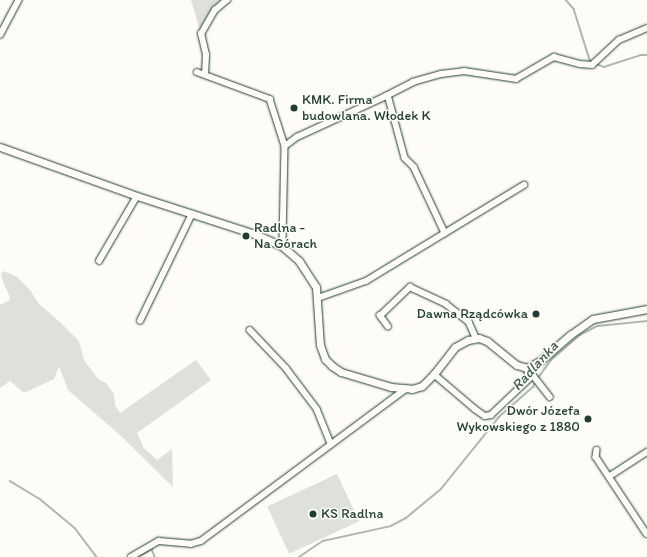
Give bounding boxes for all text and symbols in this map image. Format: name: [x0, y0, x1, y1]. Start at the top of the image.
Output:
place label: KMK. Firma budowlana. Włodek K: [302, 92, 430, 124]
marker: KMK. Firma budowlana. Włodek K: [289, 103, 299, 113]
place label: Radlna - Na Górach: [254, 220, 317, 252]
marker: Radlna - Na Górach: [241, 231, 251, 241]
place label: Dawna Rządcówka: [417, 306, 528, 322]
marker: Dawna Rządcówka: [531, 309, 541, 319]
water label: Radlanka: [508, 337, 562, 395]
place label: Dwór Józefa Wykowskiego z 1880: [456, 403, 580, 436]
marker: Dwór Józefa Wykowskiego z 1880: [583, 414, 593, 424]
place label: KS Radlna: [321, 506, 383, 522]
marker: KS Radlna: [308, 509, 318, 519]

